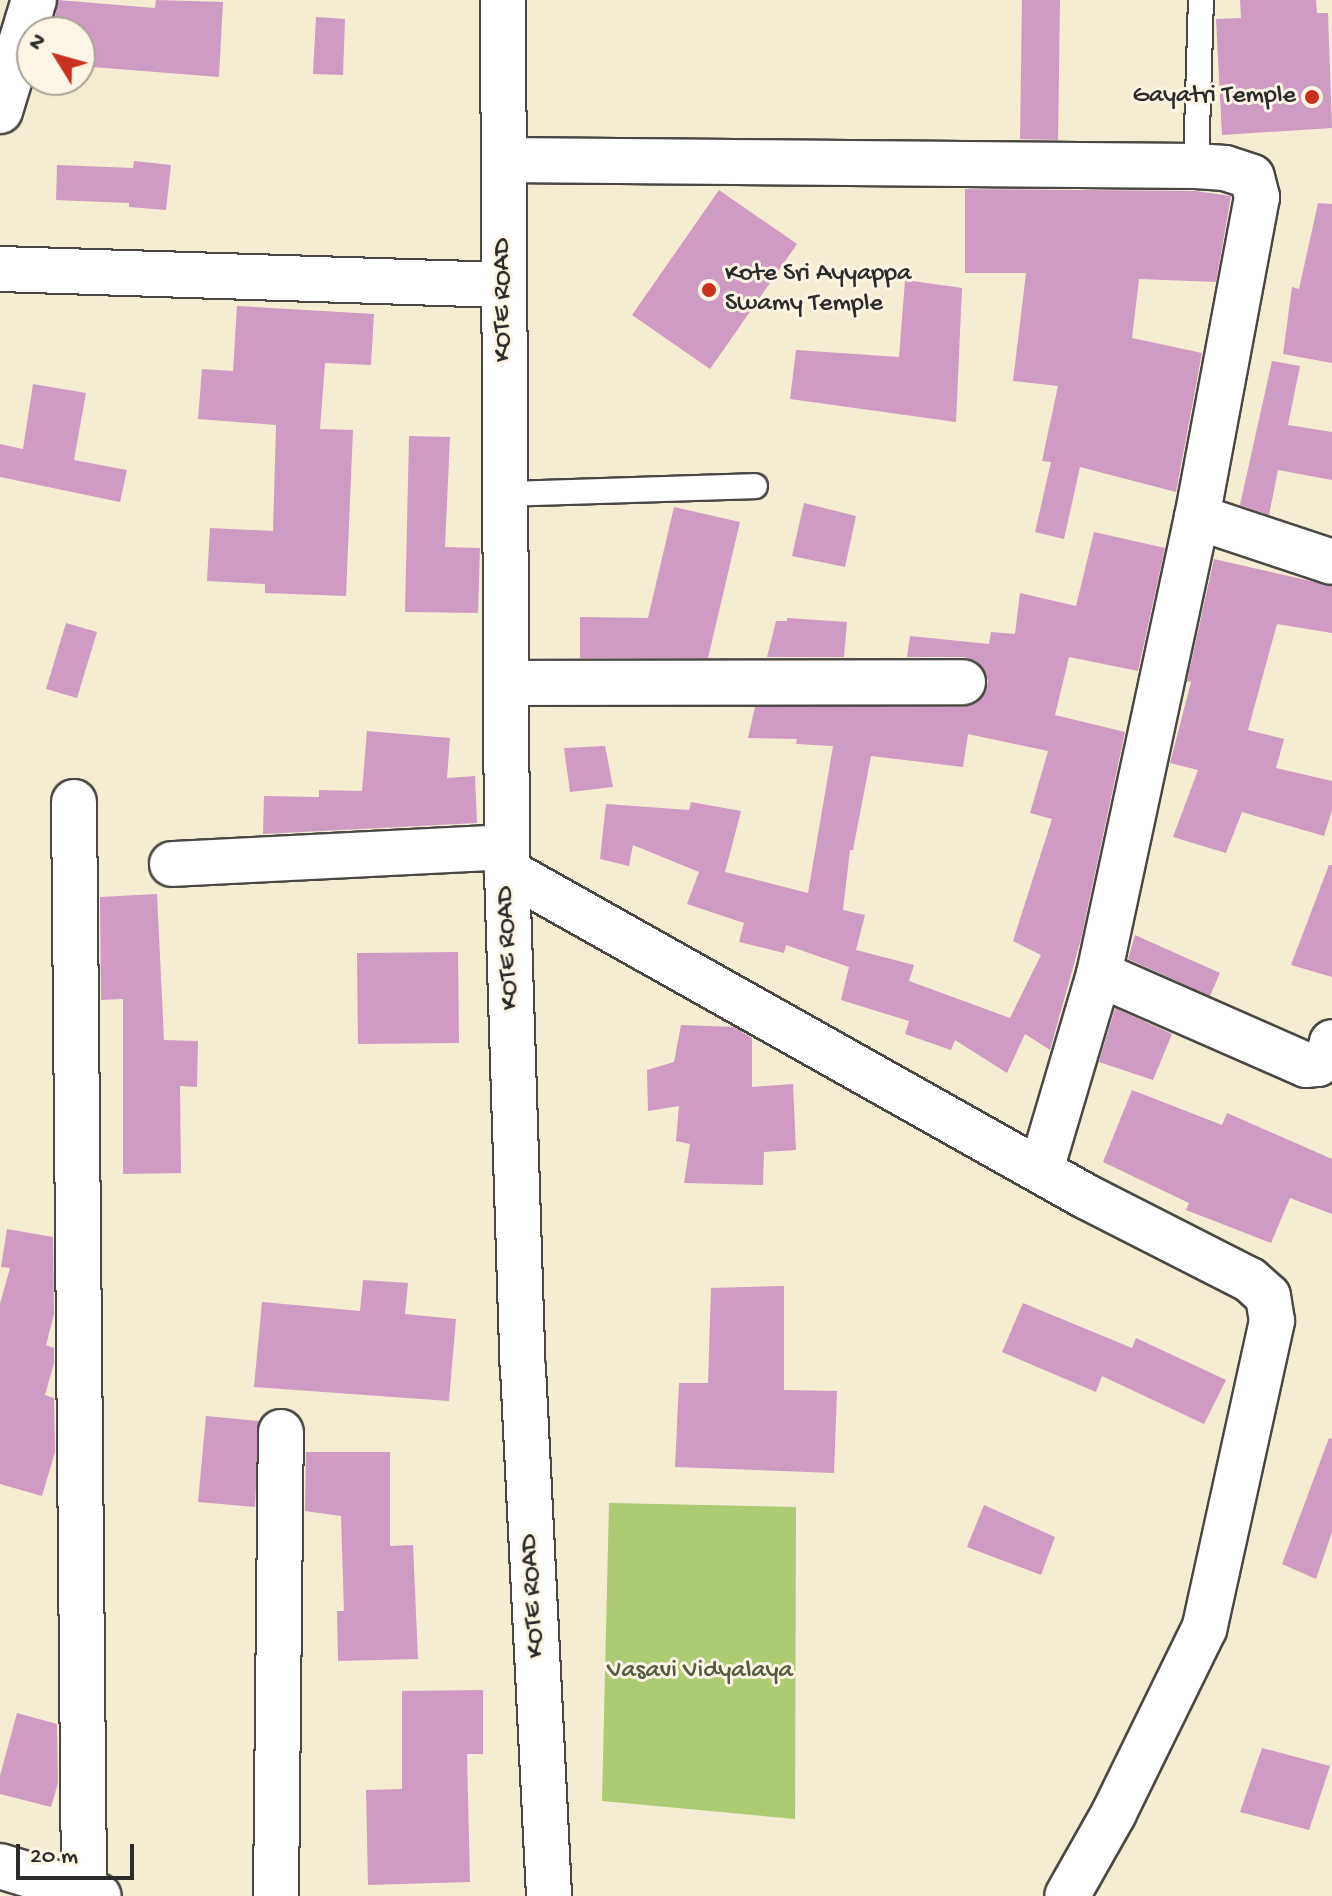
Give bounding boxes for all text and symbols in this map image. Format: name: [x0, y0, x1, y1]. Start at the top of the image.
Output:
north arrow: [16, 16, 96, 96]
text: N: [24, 29, 53, 56]
place label: Gayatri Temple: [1132, 81, 1296, 113]
marker: Gayatri Temple: [1303, 88, 1321, 106]
street label: KOTE ROAD: [488, 238, 520, 362]
place label: Kote Sri Ayyappa Swamy Temple: [725, 259, 911, 320]
marker: Kote Sri Ayyappa Swamy Temple: [700, 281, 718, 299]
street label: KOTE ROAD: [491, 886, 527, 1010]
street label: KOTE ROAD: [515, 1533, 553, 1659]
park label: Vasavi Vidyalaya: [607, 1656, 793, 1688]
scale bar: [20, 1828, 138, 1878]
text: 20 m: [30, 1843, 78, 1872]

